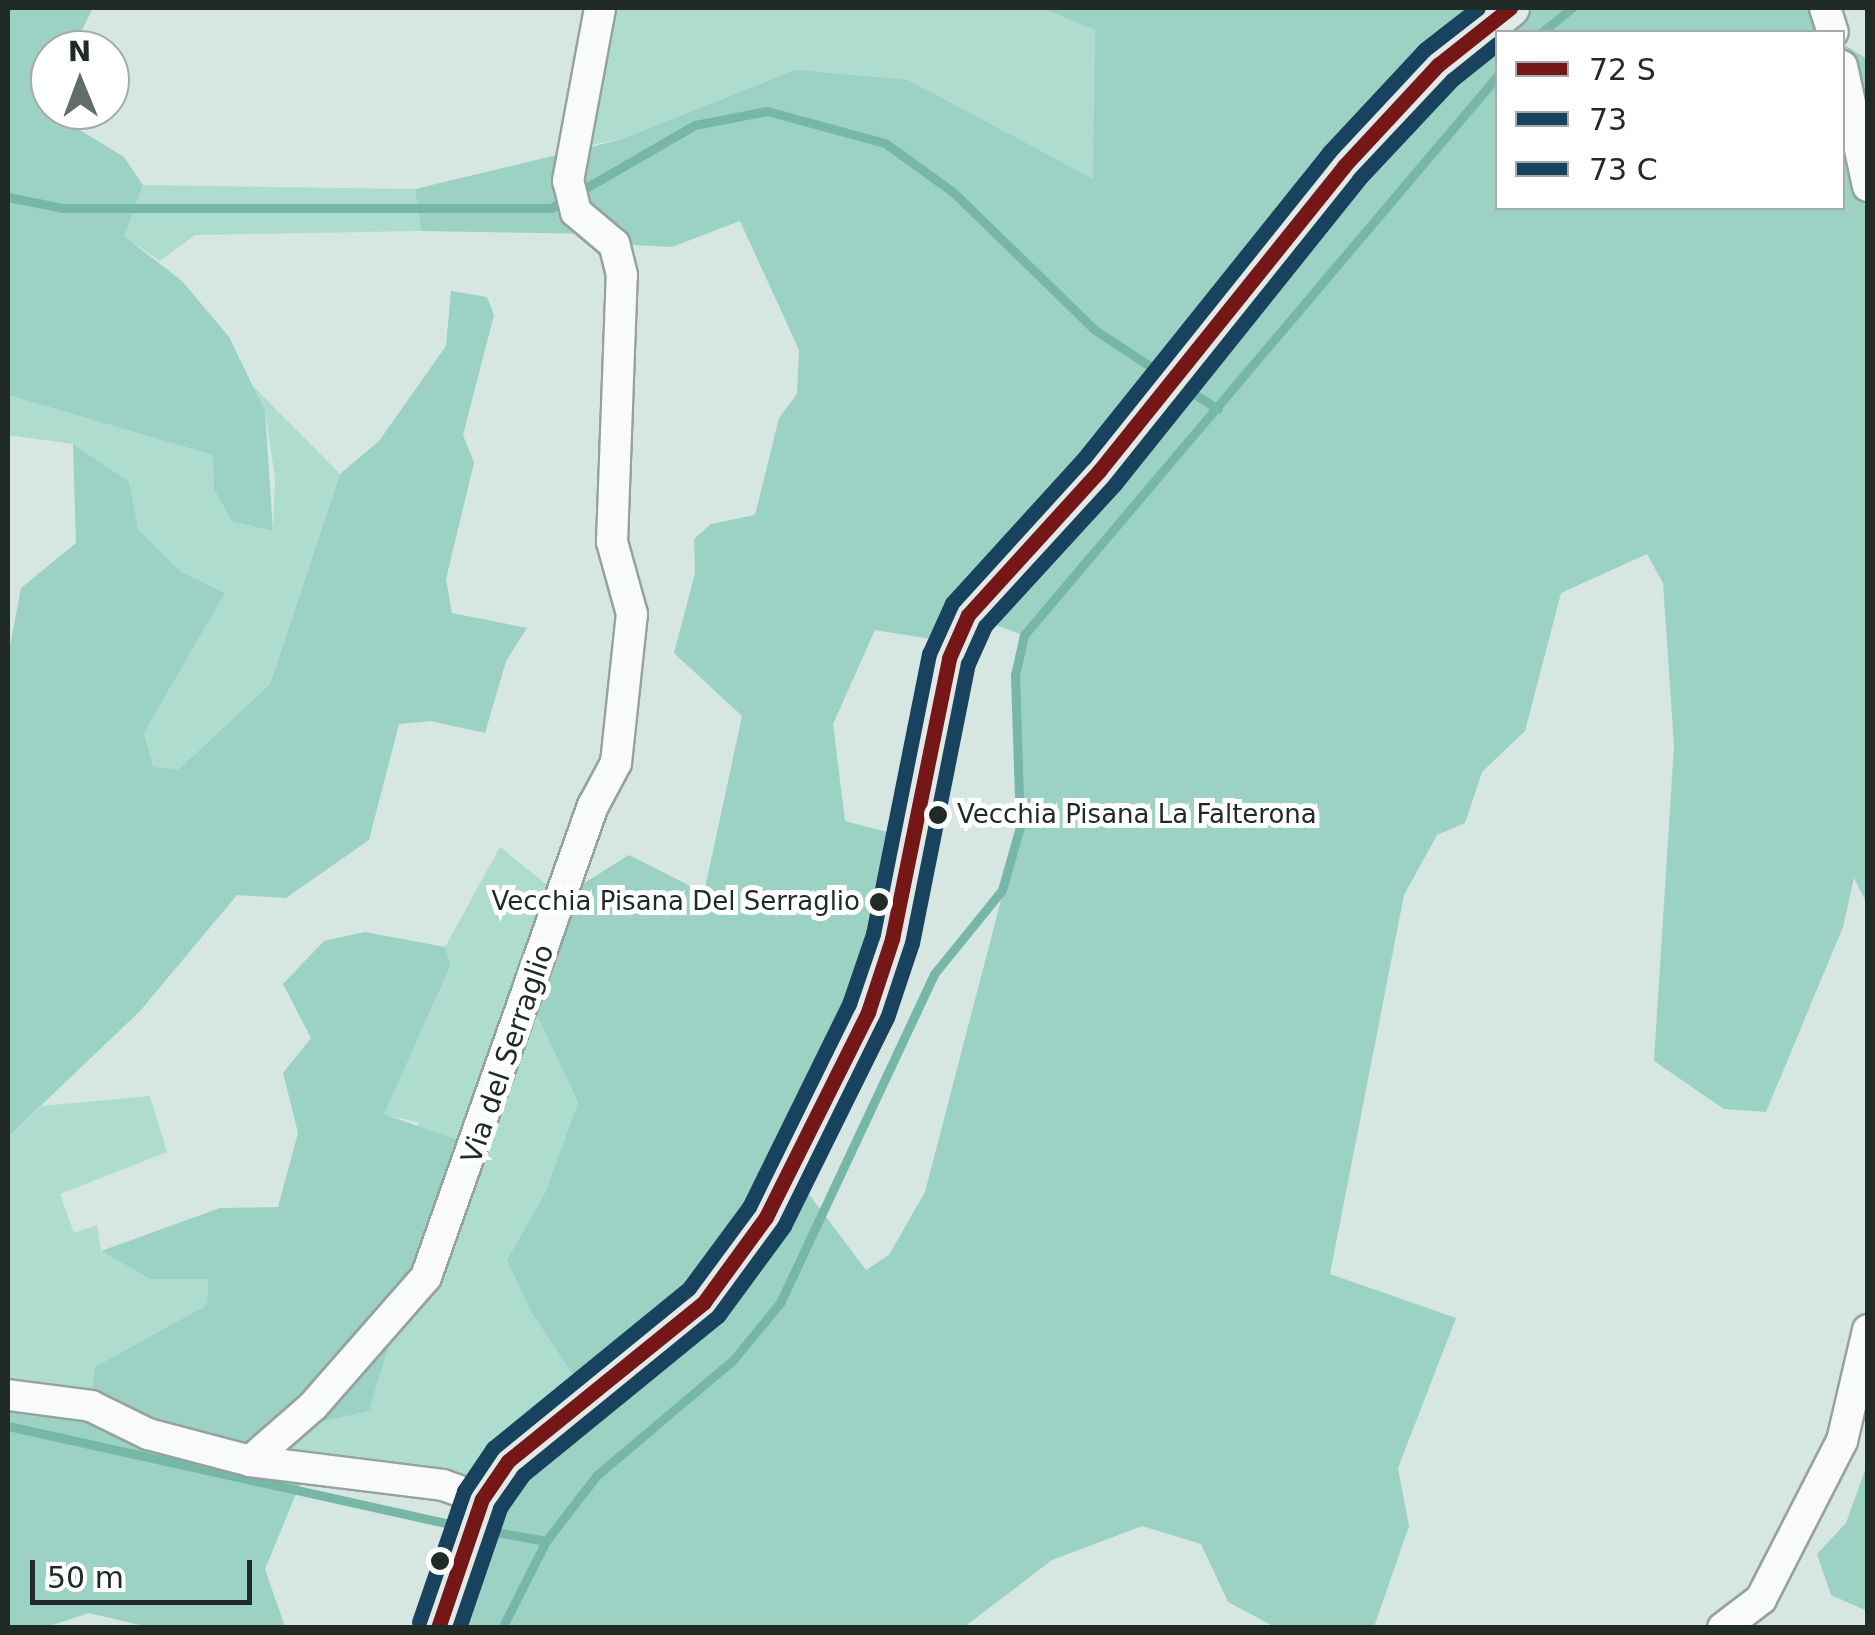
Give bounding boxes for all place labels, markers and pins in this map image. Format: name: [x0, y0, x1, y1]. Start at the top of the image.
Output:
place label: Vecchia Pisana La Falterona: [957, 799, 1317, 831]
marker: Vecchia Pisana La Falterona: [928, 805, 948, 825]
place label: Vecchia Pisana Del Serraglio: [492, 886, 860, 918]
marker: Vecchia Pisana Del Serraglio: [869, 892, 889, 912]
unlabelled marker: [430, 1551, 450, 1571]

